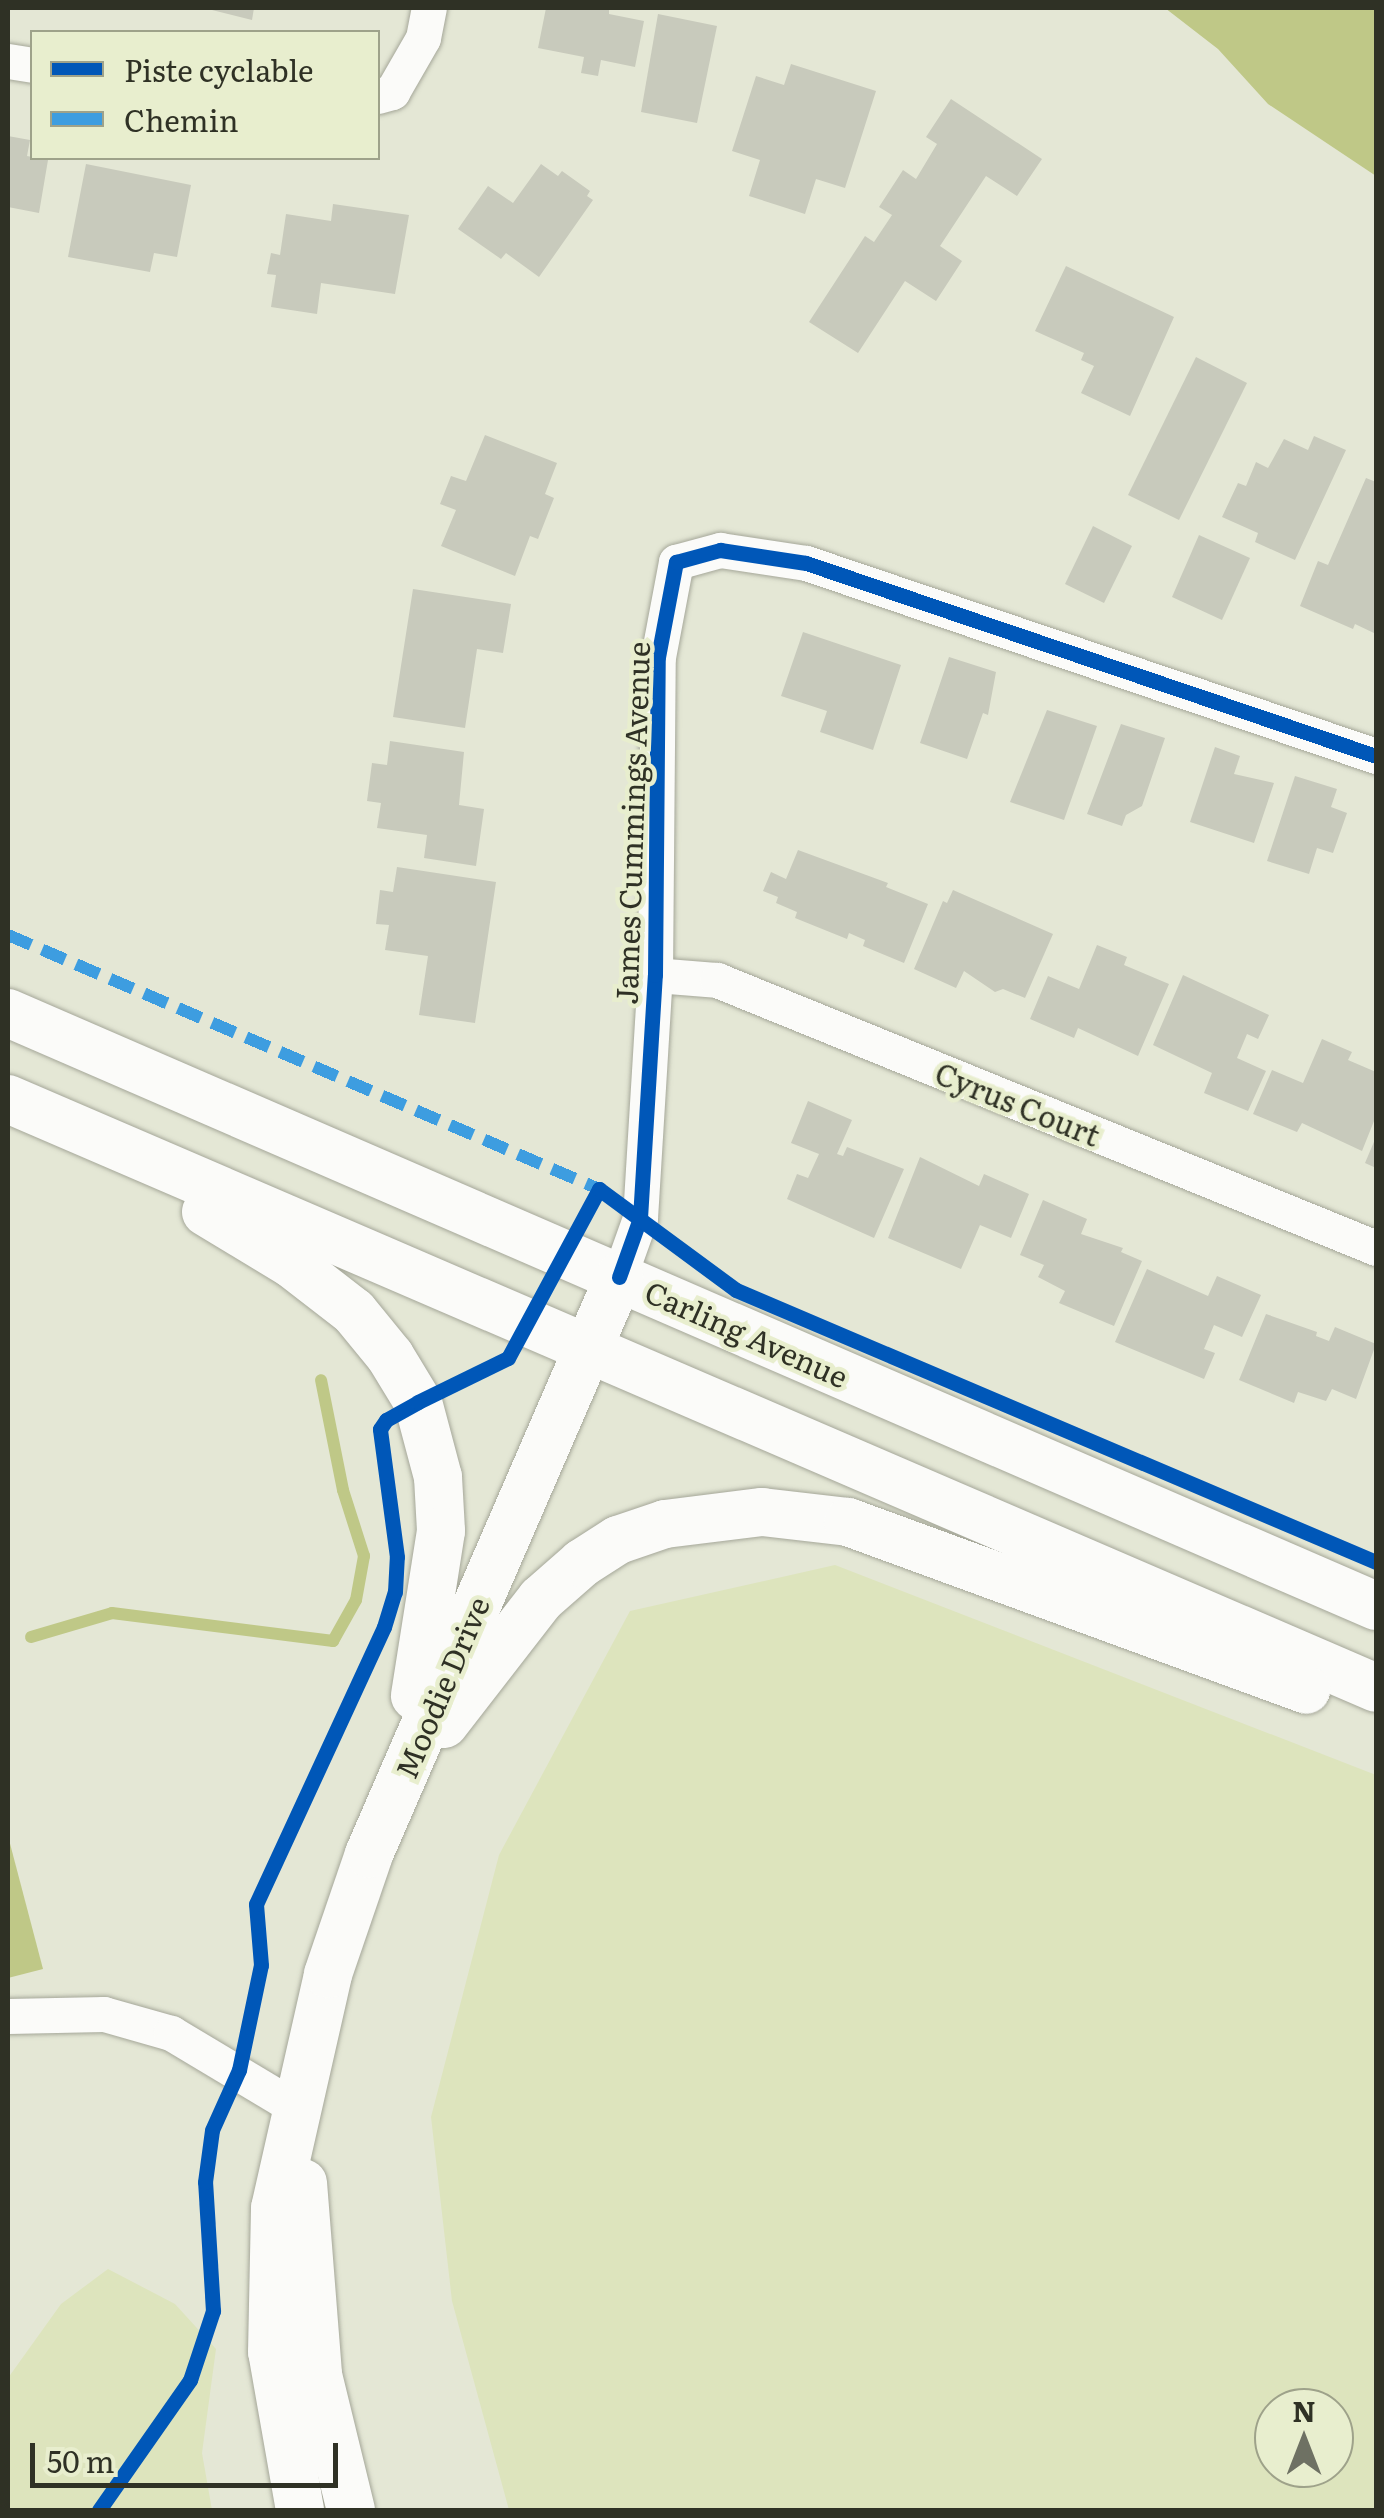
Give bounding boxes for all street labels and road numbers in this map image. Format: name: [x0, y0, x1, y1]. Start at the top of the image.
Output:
street label: James Cummings Avenue: [607, 641, 655, 1005]
street label: Cyrus Court: [930, 1054, 1106, 1152]
street label: Carling Avenue: [640, 1272, 854, 1394]
street label: Moodie Drive: [387, 1591, 495, 1783]

